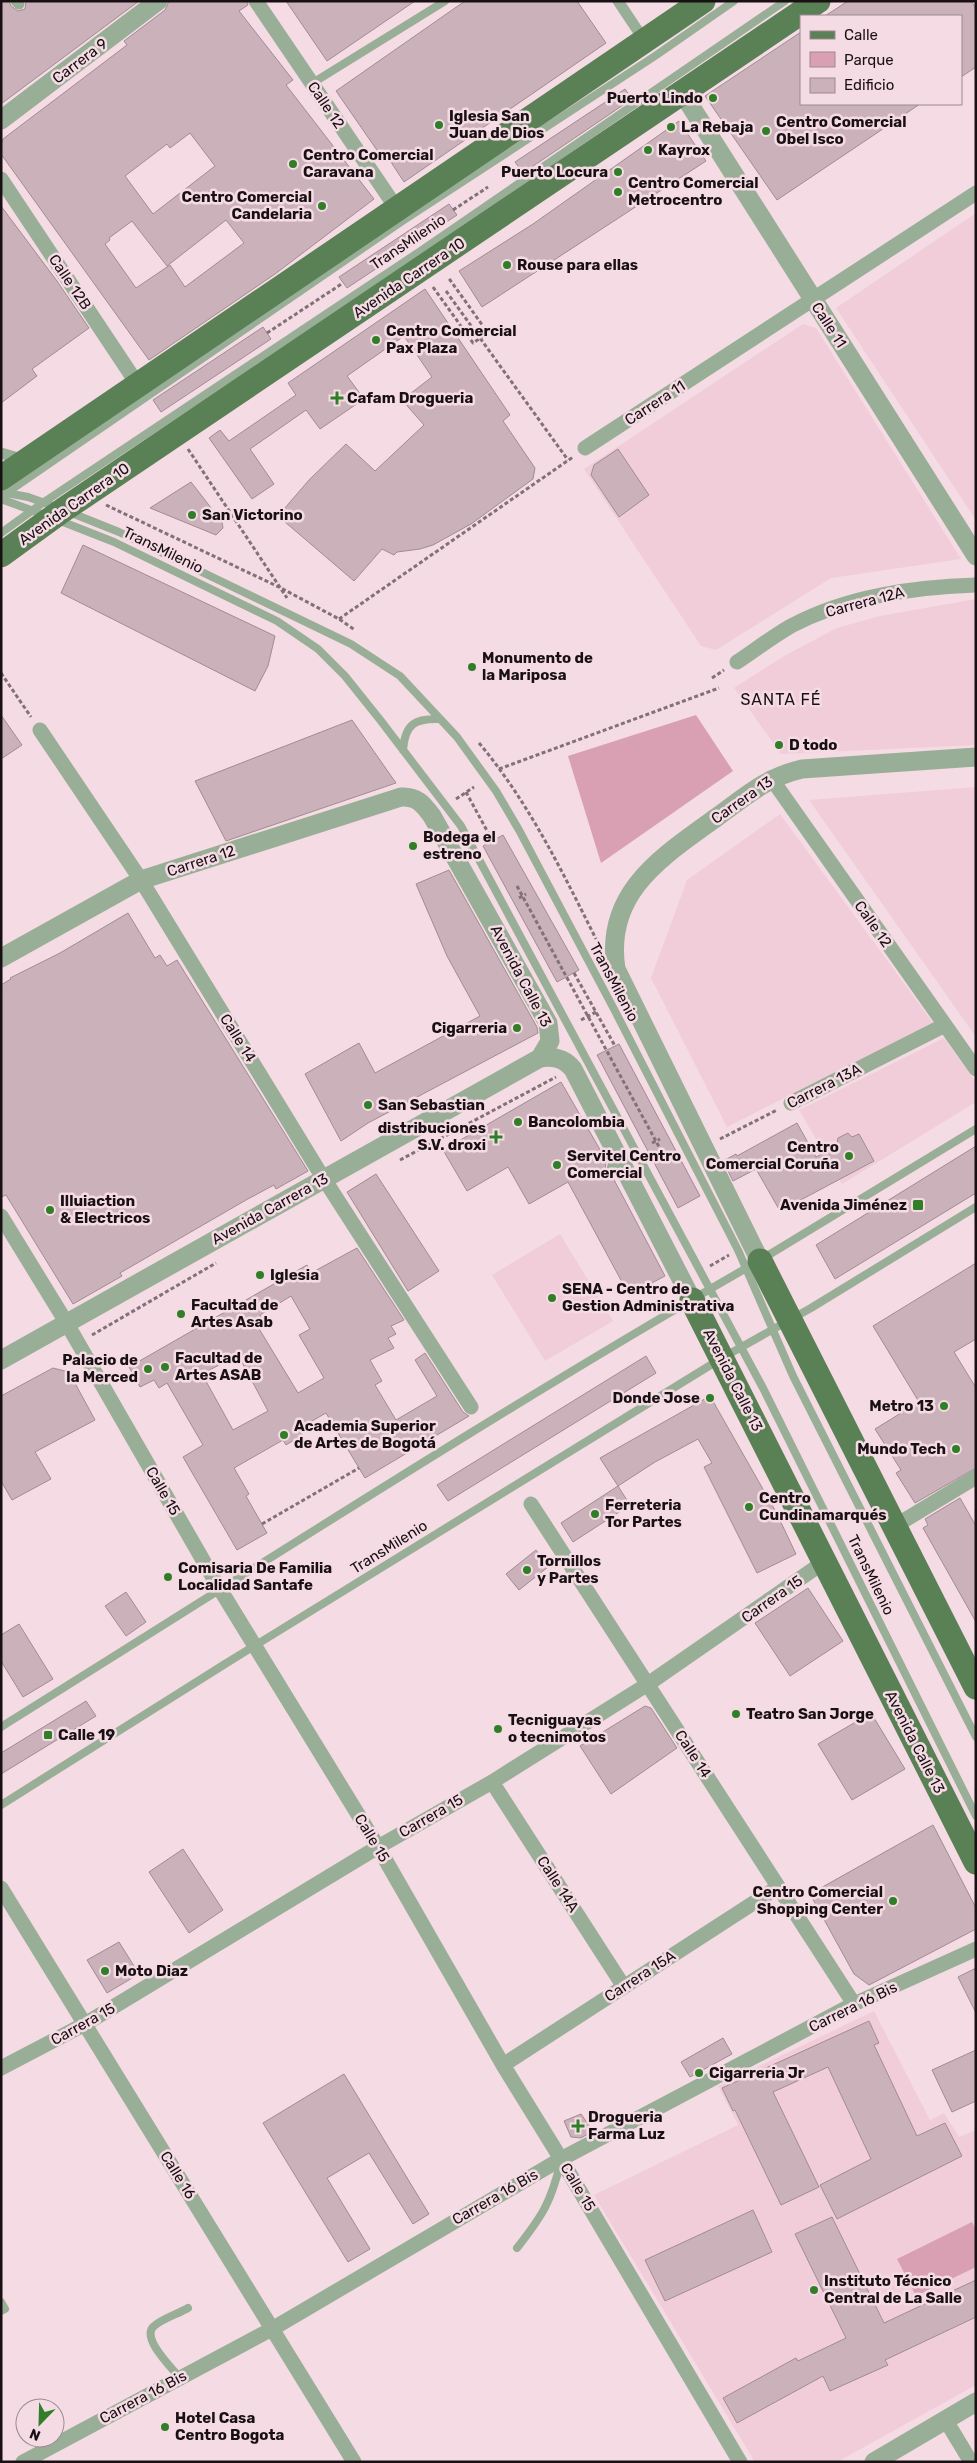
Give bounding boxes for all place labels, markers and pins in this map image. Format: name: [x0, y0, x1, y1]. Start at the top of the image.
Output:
place label: Puerto Lindo: [607, 89, 703, 107]
marker: Puerto Lindo: [707, 92, 719, 104]
place label: Iglesia San Juan de Dios: [449, 107, 544, 142]
place label: Centro Comercial Obel Isco: [776, 113, 906, 148]
place label: La Rebaja: [681, 118, 754, 136]
marker: Iglesia San Juan de Dios: [433, 119, 445, 131]
marker: La Rebaja: [665, 121, 677, 133]
marker: Centro Comercial Obel Isco: [760, 125, 772, 137]
place label: Kayrox: [658, 141, 710, 159]
marker: Kayrox: [642, 144, 654, 156]
place label: Centro Comercial Caravana: [303, 146, 433, 181]
marker: Centro Comercial Caravana: [287, 158, 299, 170]
place label: Puerto Locura: [501, 163, 608, 181]
marker: Puerto Locura: [612, 166, 624, 178]
place label: Centro Comercial Metrocentro: [628, 174, 758, 209]
marker: Centro Comercial Metrocentro: [612, 186, 624, 198]
place label: Centro Comercial Candelaria: [182, 188, 312, 223]
marker: Centro Comercial Candelaria: [316, 200, 328, 212]
place label: Rouse para ellas: [517, 256, 638, 274]
marker: Rouse para ellas: [501, 259, 513, 271]
place label: Centro Comercial Pax Plaza: [386, 322, 516, 357]
marker: Centro Comercial Pax Plaza: [370, 334, 382, 346]
place label: Cafam Drogueria: [347, 389, 473, 407]
marker: Cafam Drogueria: [331, 392, 343, 404]
place label: San Victorino: [202, 506, 303, 524]
marker: San Victorino: [186, 509, 198, 521]
place label: Monumento de la Mariposa: [482, 649, 593, 684]
marker: Monumento de la Mariposa: [466, 661, 478, 673]
place label: D todo: [789, 736, 837, 754]
marker: D todo: [773, 739, 785, 751]
place label: Bodega el estreno: [423, 828, 496, 863]
marker: Bodega el estreno: [407, 840, 419, 852]
place label: Cigarreria: [431, 1019, 507, 1037]
marker: Cigarreria: [511, 1022, 523, 1034]
place label: San Sebastian: [378, 1096, 485, 1114]
marker: San Sebastian: [362, 1099, 374, 1111]
place label: Bancolombia: [528, 1113, 625, 1131]
marker: Bancolombia: [512, 1116, 524, 1128]
place label: distribuciones S.V. droxi: [378, 1119, 486, 1154]
marker: distribuciones S.V. droxi: [490, 1131, 502, 1143]
place label: Centro Comercial Coruña: [706, 1138, 839, 1173]
place label: Servitel Centro Comercial: [567, 1147, 681, 1182]
marker: Centro Comercial Coruña: [843, 1150, 855, 1162]
marker: Servitel Centro Comercial: [551, 1159, 563, 1171]
place label: Illuiaction & Electricos: [60, 1192, 150, 1227]
place label: Avenida Jiménez: [780, 1196, 907, 1214]
marker: Avenida Jiménez: [911, 1198, 925, 1212]
marker: Illuiaction & Electricos: [44, 1204, 56, 1216]
place label: Iglesia: [270, 1266, 319, 1284]
marker: Iglesia: [254, 1269, 266, 1281]
place label: SENA - Centro de Gestion Administrativa: [562, 1280, 735, 1315]
marker: SENA - Centro de Gestion Administrativa: [546, 1292, 558, 1304]
place label: Facultad de Artes Asab: [191, 1296, 279, 1331]
marker: Facultad de Artes Asab: [175, 1308, 187, 1320]
place label: Facultad de Artes ASAB: [175, 1349, 263, 1384]
place label: Palacio de la Merced: [62, 1351, 138, 1386]
marker: Facultad de Artes ASAB: [159, 1361, 171, 1373]
marker: Palacio de la Merced: [142, 1363, 154, 1375]
place label: Donde Jose: [612, 1389, 700, 1407]
marker: Donde Jose: [704, 1392, 716, 1404]
place label: Metro 13: [869, 1397, 934, 1415]
marker: Metro 13: [938, 1400, 950, 1412]
place label: Academia Superior de Artes de Bogotá: [294, 1417, 436, 1452]
marker: Academia Superior de Artes de Bogotá: [278, 1429, 290, 1441]
place label: Mundo Tech: [857, 1440, 946, 1458]
marker: Mundo Tech: [950, 1443, 962, 1455]
place label: Centro Cundinamarqués: [759, 1489, 887, 1524]
place label: Ferreteria Tor Partes: [605, 1496, 682, 1531]
marker: Centro Cundinamarqués: [743, 1501, 755, 1513]
marker: Ferreteria Tor Partes: [589, 1508, 601, 1520]
place label: Tornillos y Partes: [537, 1552, 601, 1587]
place label: Comisaria De Familia Localidad Santafe: [178, 1559, 332, 1594]
marker: Tornillos y Partes: [521, 1564, 533, 1576]
marker: Comisaria De Familia Localidad Santafe: [162, 1571, 174, 1583]
place label: Teatro San Jorge: [746, 1705, 874, 1723]
marker: Teatro San Jorge: [730, 1708, 742, 1720]
place label: Tecniguayas o tecnimotos: [508, 1711, 606, 1746]
marker: Tecniguayas o tecnimotos: [492, 1723, 504, 1735]
place label: Calle 19: [58, 1726, 116, 1744]
marker: Calle 19: [42, 1729, 54, 1741]
place label: Centro Comercial Shopping Center: [753, 1883, 883, 1918]
marker: Centro Comercial Shopping Center: [887, 1895, 899, 1907]
place label: Moto Diaz: [115, 1962, 188, 1980]
marker: Moto Diaz: [99, 1965, 111, 1977]
place label: Cigarreria Jr: [709, 2064, 805, 2082]
marker: Cigarreria Jr: [693, 2067, 705, 2079]
place label: Drogueria Farma Luz: [588, 2108, 665, 2143]
marker: Drogueria Farma Luz: [572, 2120, 584, 2132]
place label: Instituto Técnico Central de La Salle: [824, 2272, 962, 2307]
marker: Instituto Técnico Central de La Salle: [808, 2284, 820, 2296]
place label: Hotel Casa Centro Bogota: [175, 2409, 284, 2444]
marker: Hotel Casa Centro Bogota: [159, 2421, 171, 2433]

